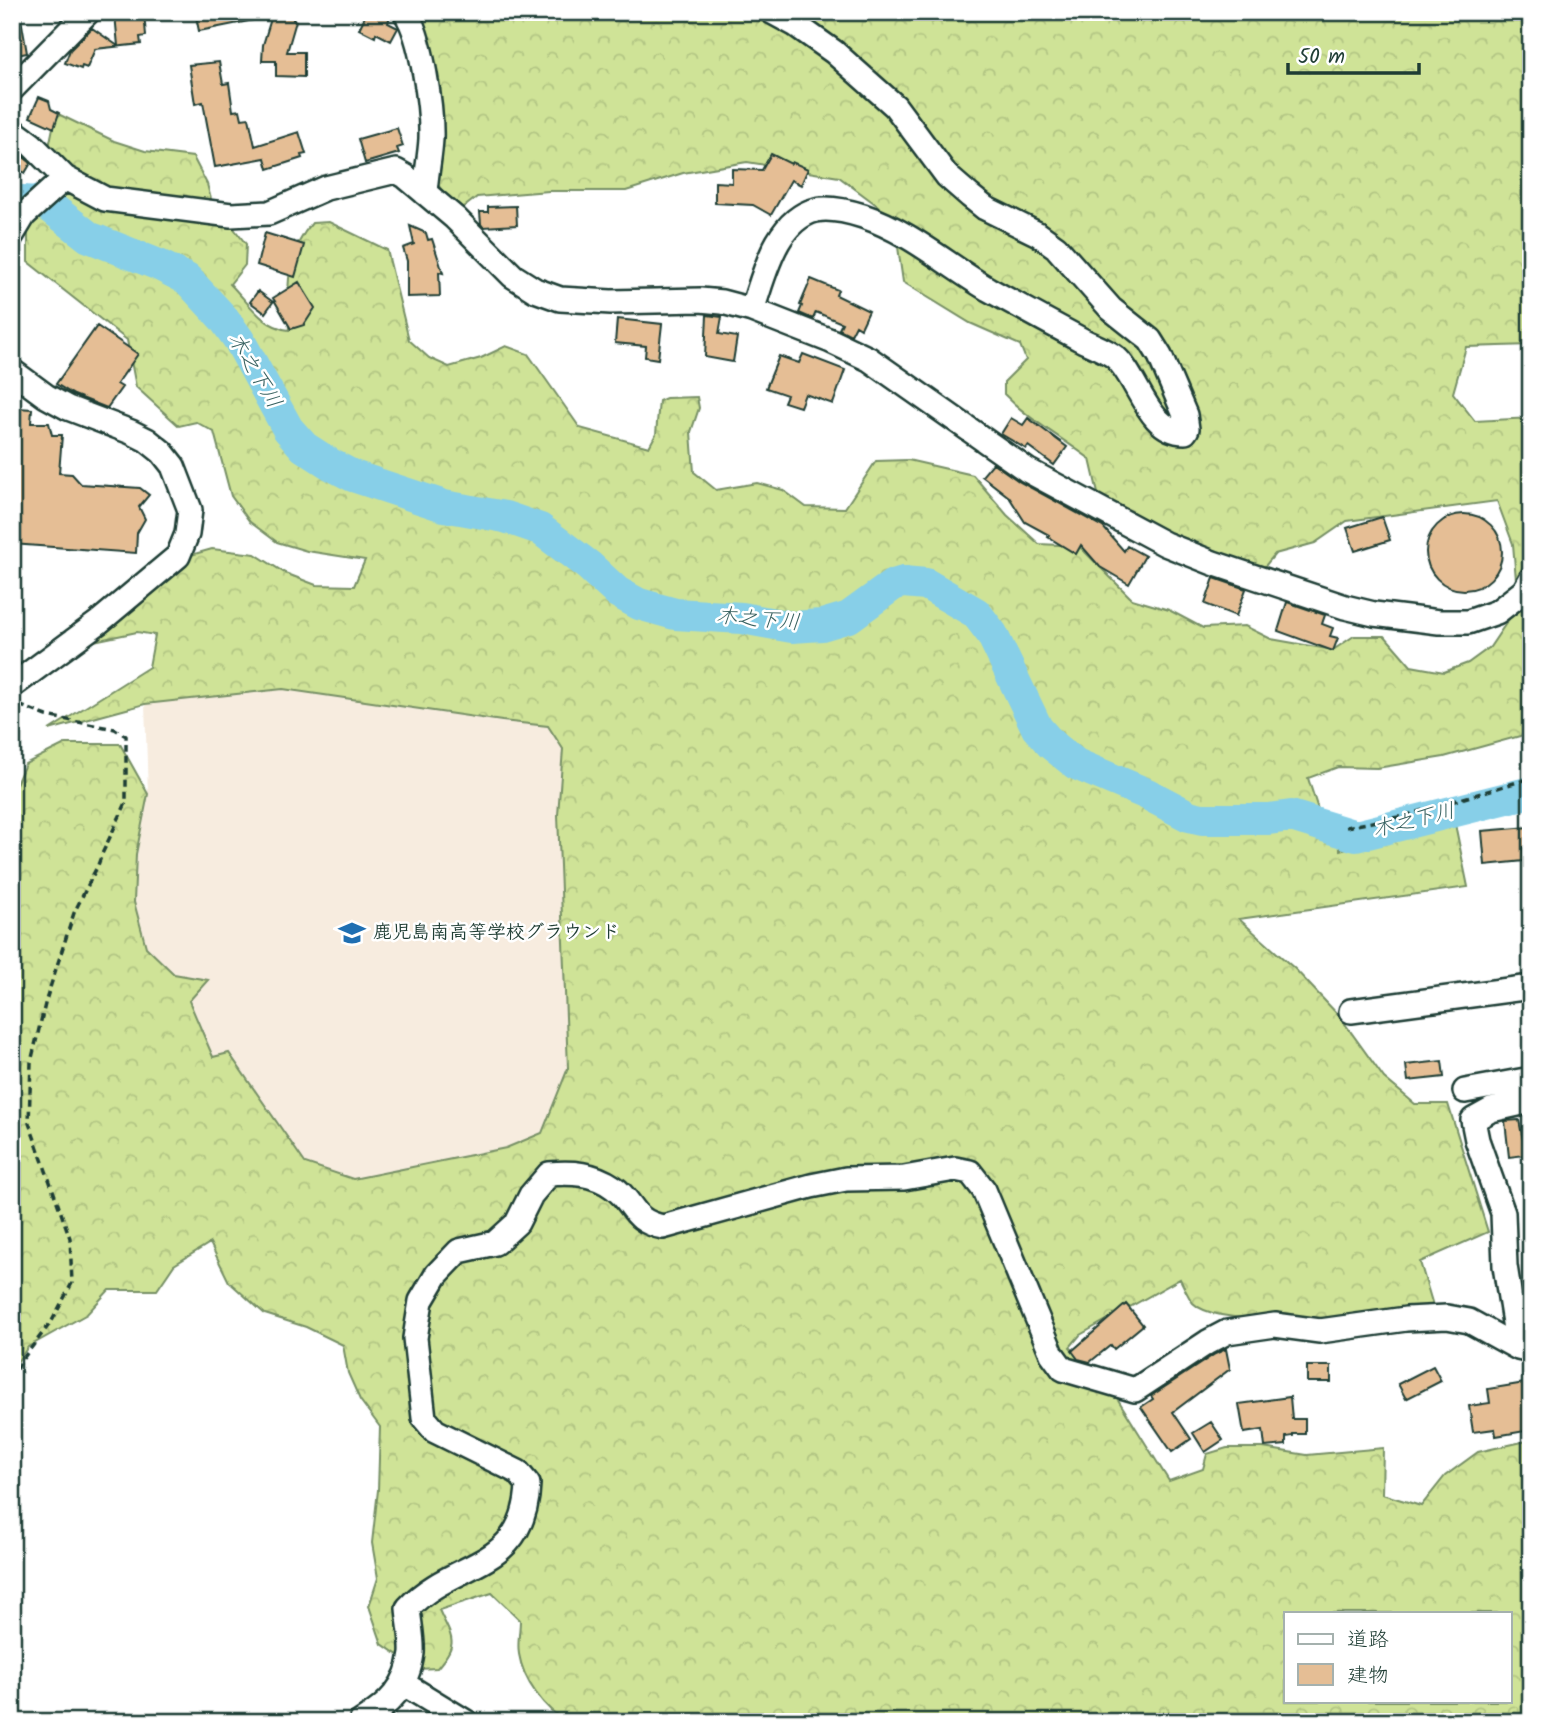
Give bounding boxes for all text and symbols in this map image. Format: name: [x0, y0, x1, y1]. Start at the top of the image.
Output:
scale bar: [1288, 32, 1419, 76]
text: 50 m: [1298, 41, 1345, 74]
water label: 木之下川: [218, 327, 290, 415]
water label: 木之下川: [715, 600, 801, 640]
water label: 木之下川: [1369, 795, 1459, 847]
school or university icon: 鹿児島南高等学校グラウンド: [337, 918, 367, 948]
place label: 鹿児島南高等学校グラウンド: [373, 918, 620, 948]
legend: [1284, 1612, 1512, 1702]
text: 道路: [1347, 1624, 1389, 1657]
text: 建物: [1347, 1660, 1389, 1693]

